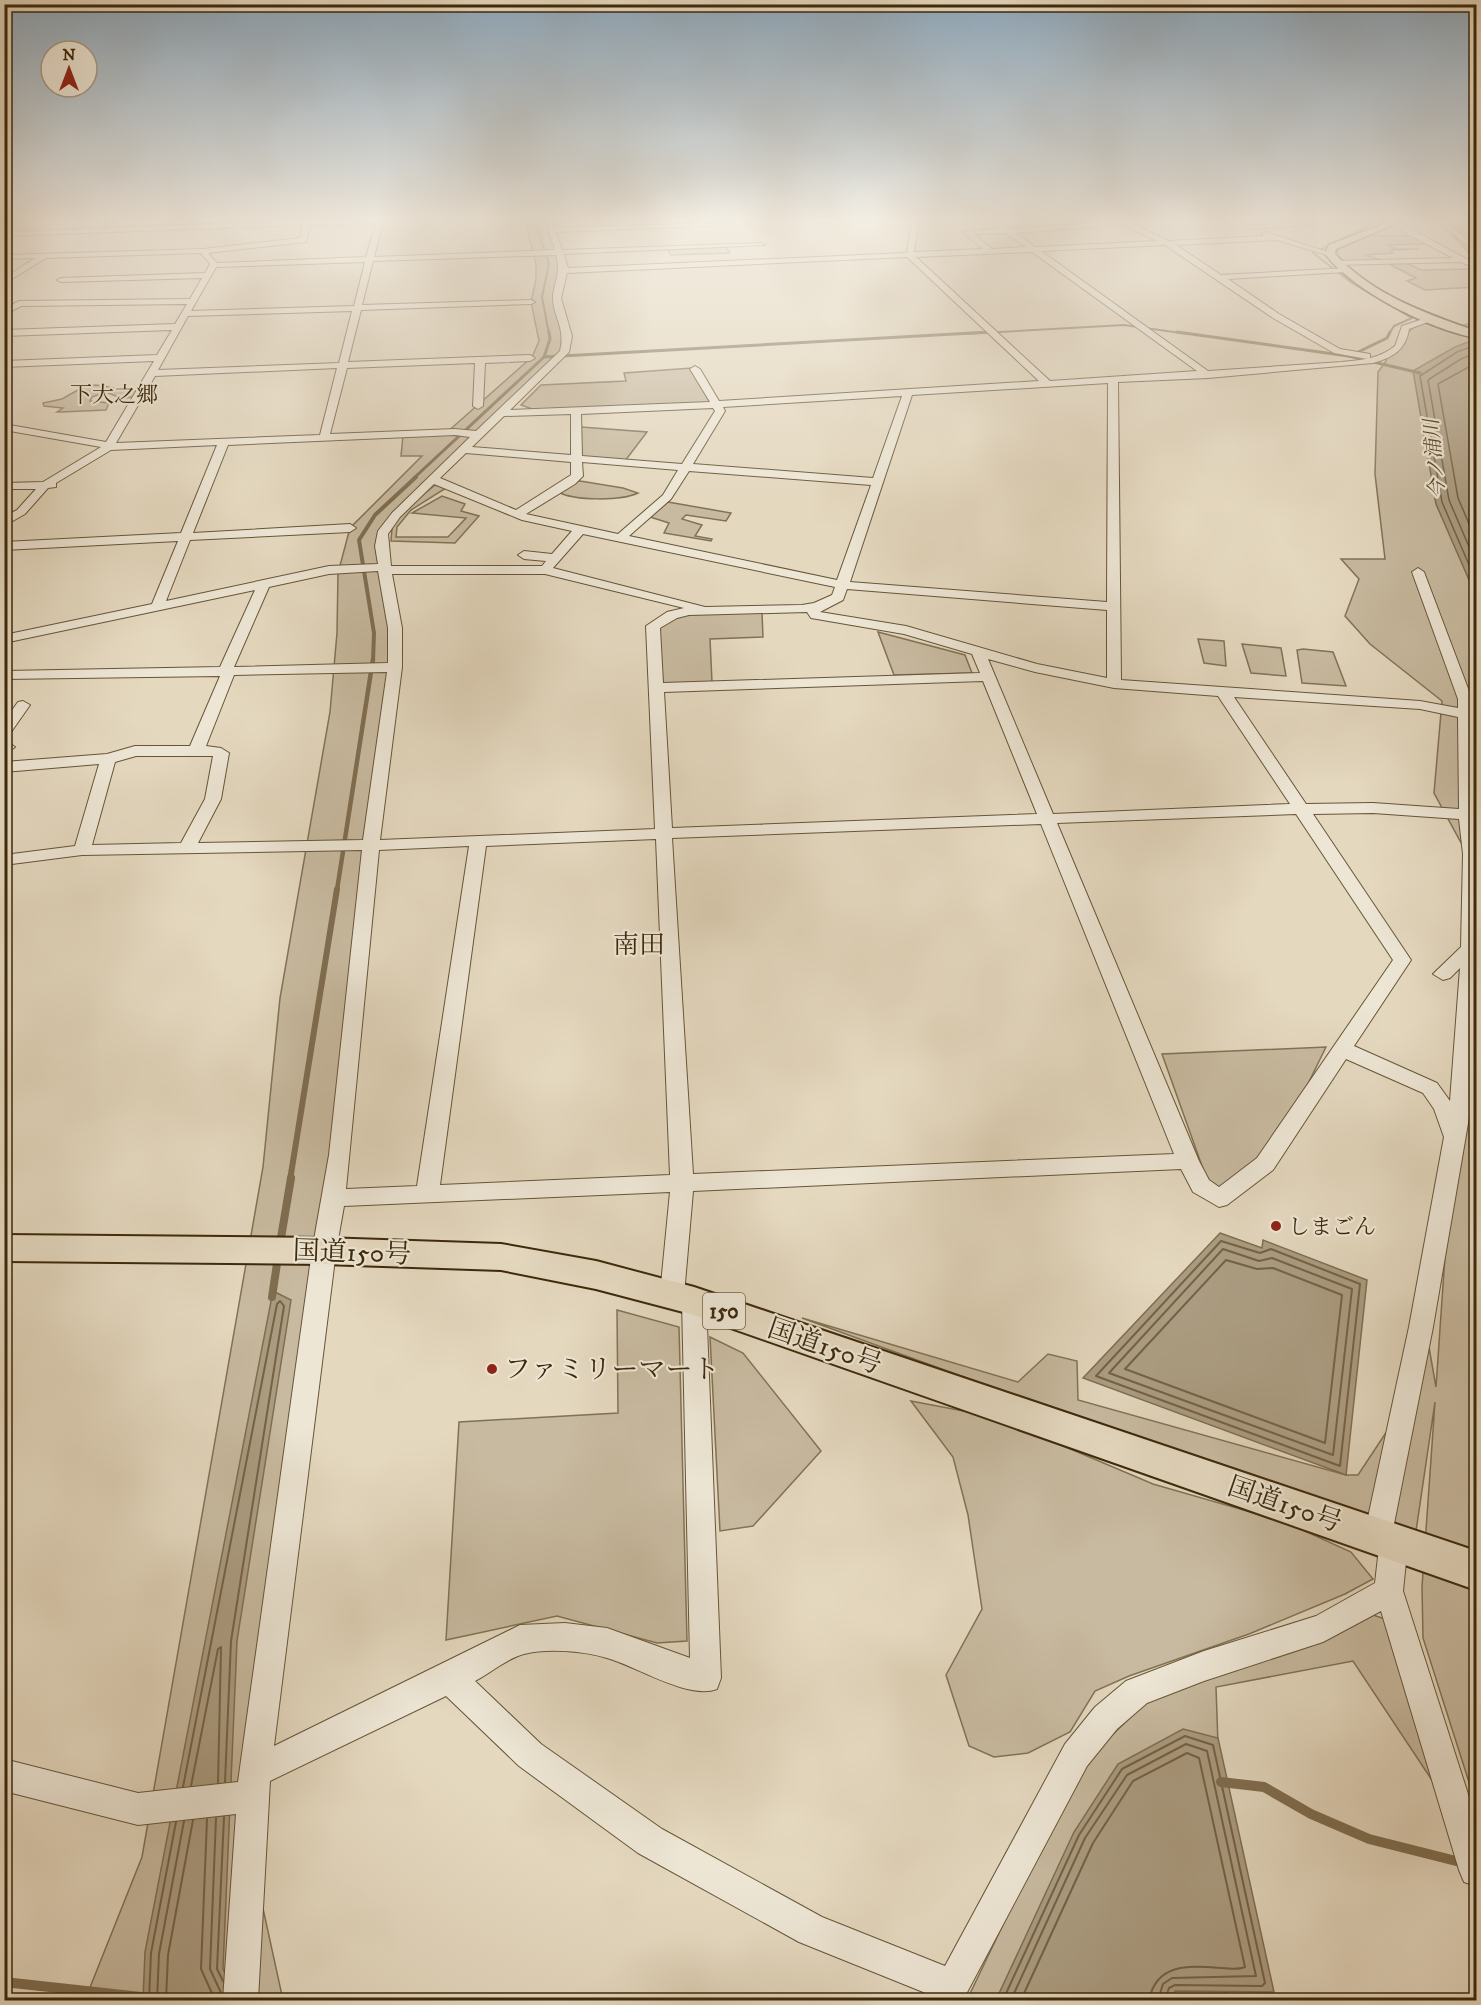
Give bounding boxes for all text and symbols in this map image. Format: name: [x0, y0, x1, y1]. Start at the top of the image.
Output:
north arrow: [39, 39, 99, 99]
text: N: [62, 45, 76, 65]
district label: 下大之郷: [70, 382, 158, 409]
water label: 今ノ浦川: [1419, 416, 1451, 500]
district label: 南田: [613, 929, 665, 962]
place label: しまごん: [1288, 1214, 1376, 1241]
marker: しまごん: [1269, 1219, 1283, 1233]
street label: 国道150号: [292, 1234, 412, 1272]
road number: 150: [703, 1293, 745, 1329]
street label: 国道150号: [763, 1312, 886, 1382]
place label: ファミリーマート: [504, 1353, 719, 1387]
marker: ファミリーマート: [485, 1362, 499, 1376]
street label: 国道150号: [1223, 1470, 1346, 1540]

